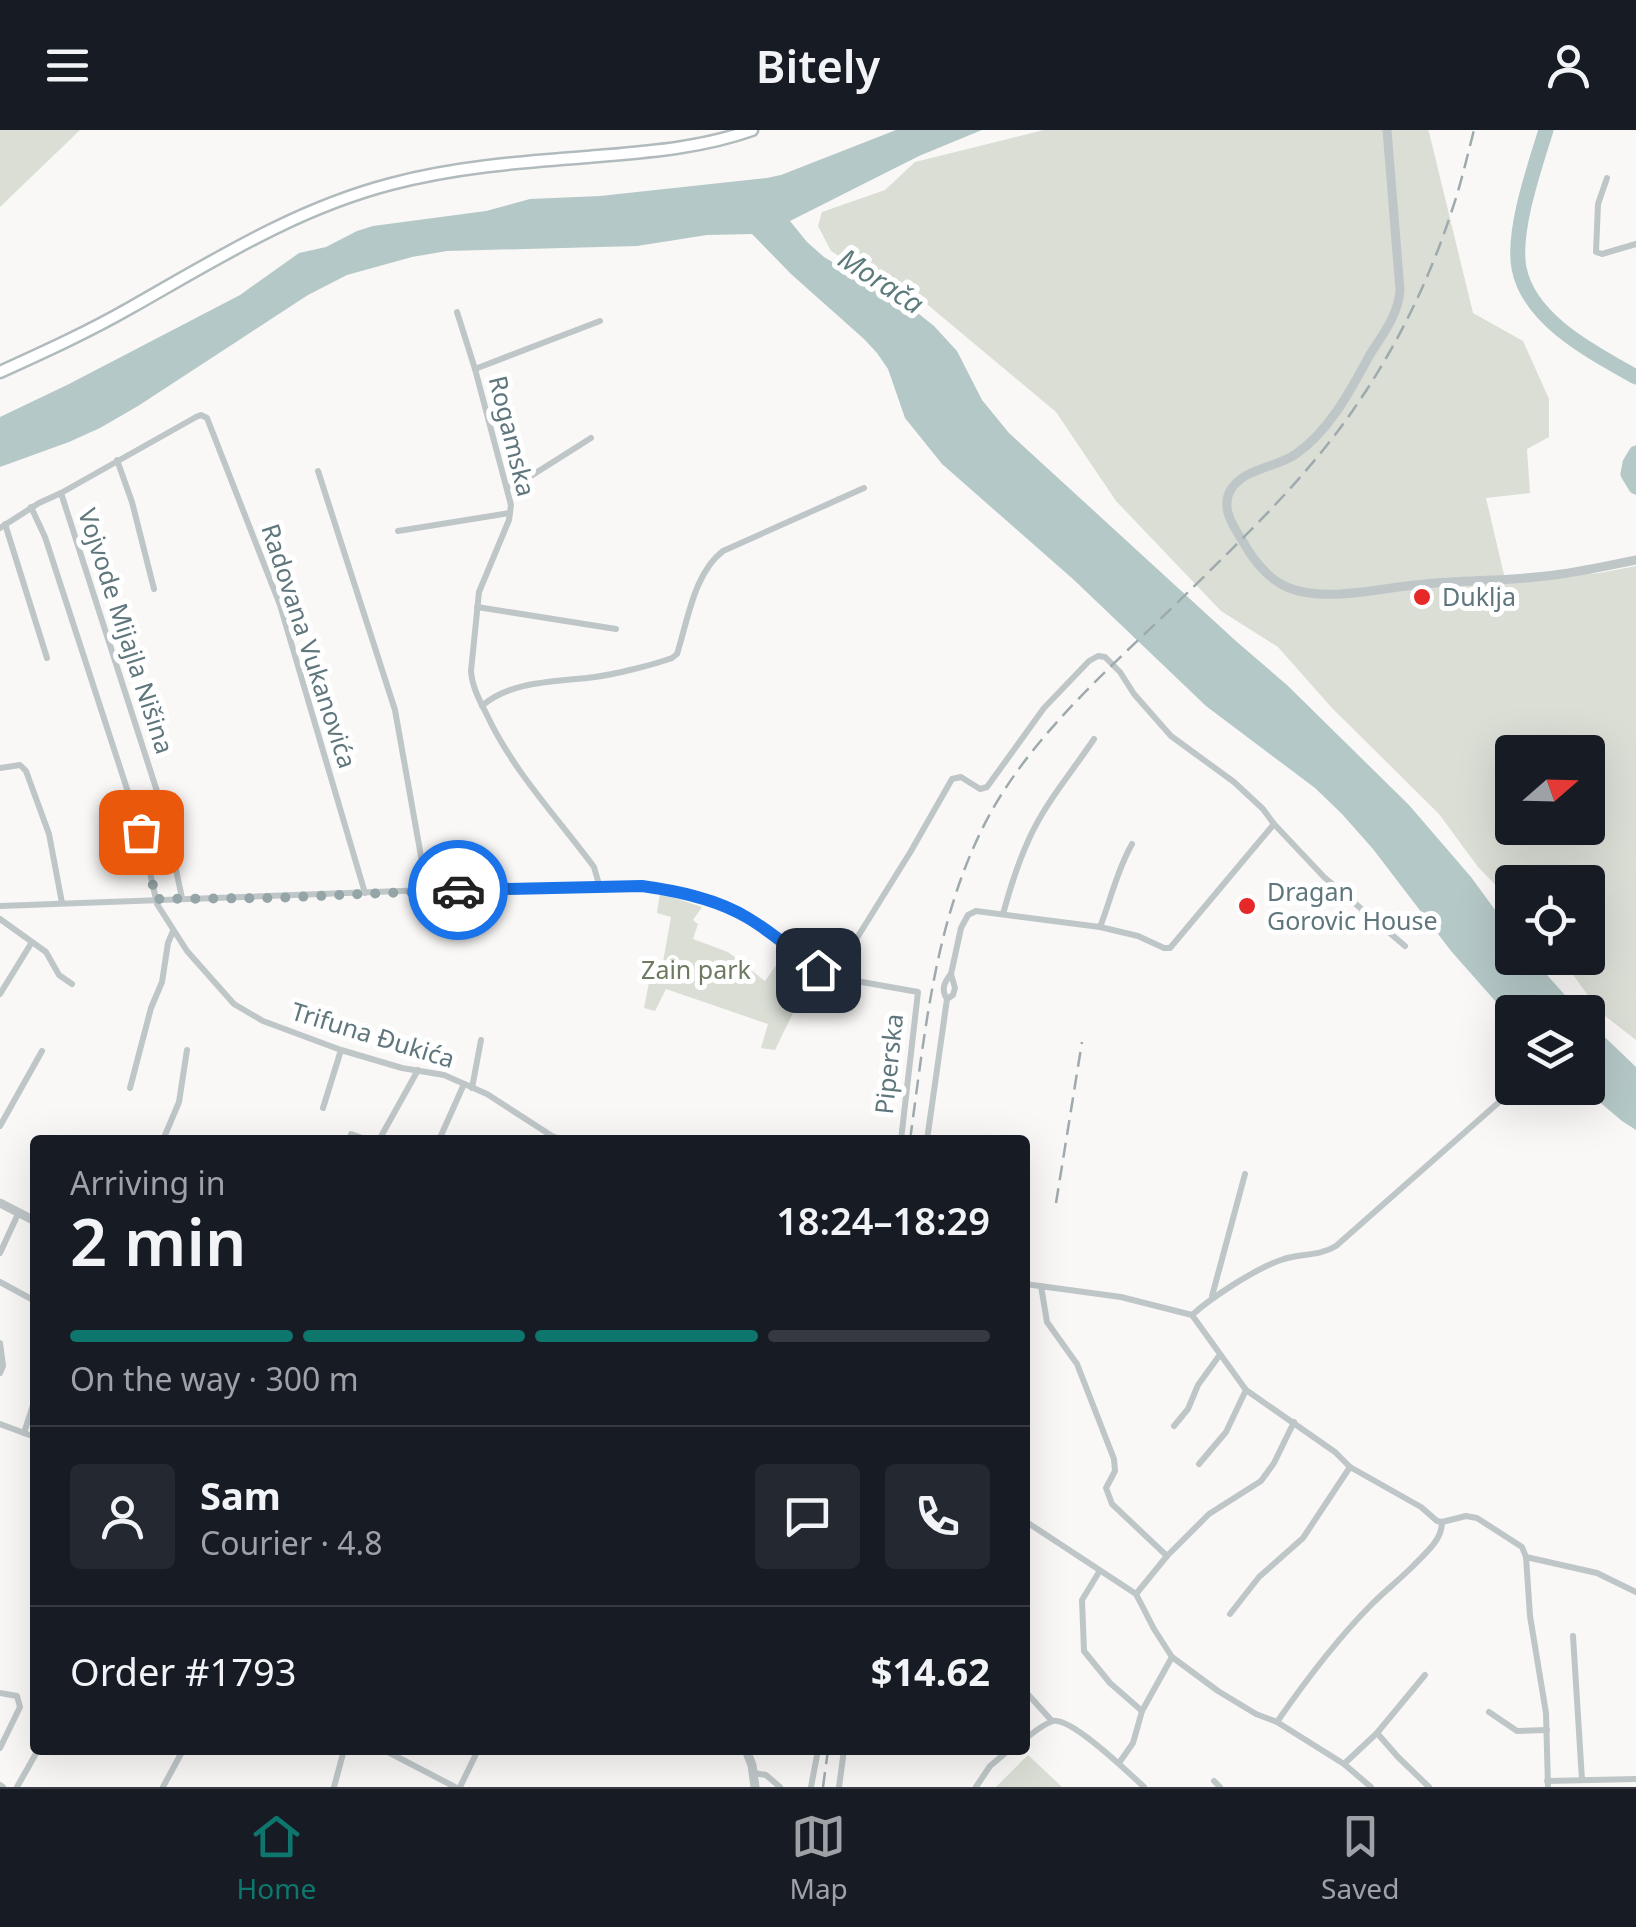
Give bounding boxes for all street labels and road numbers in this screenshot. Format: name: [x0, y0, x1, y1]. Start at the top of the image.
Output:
street label: Rogamska: [482, 372, 544, 499]
street label: Vojvode Mijajla Nišina: [71, 504, 183, 758]
street label: Radovana Vukanovića: [254, 519, 366, 772]
street label: Trifuna Đukića: [288, 993, 459, 1075]
street label: Piperska: [866, 1012, 910, 1116]

